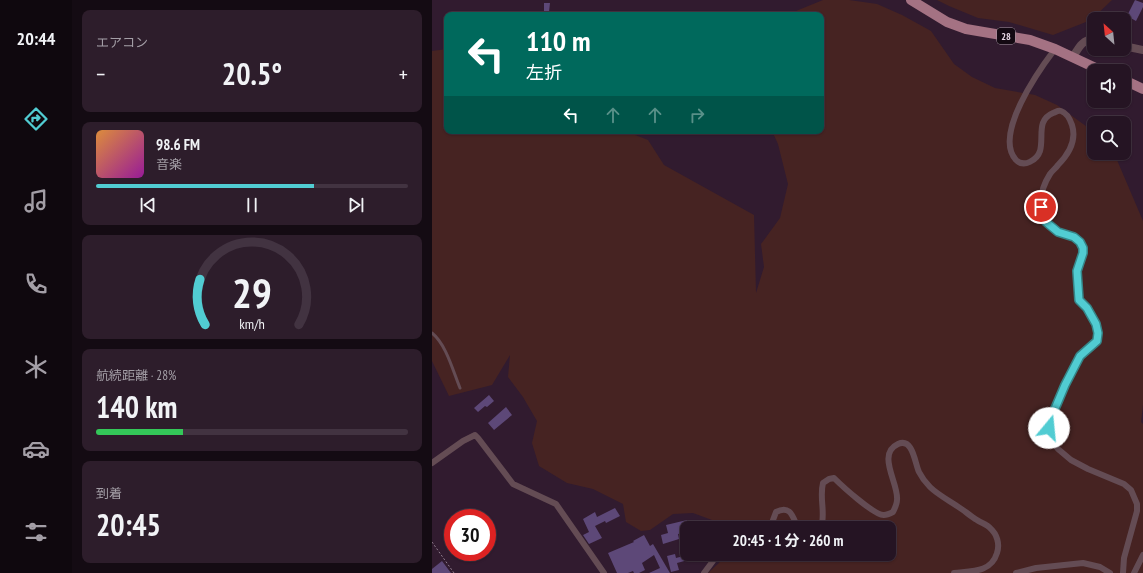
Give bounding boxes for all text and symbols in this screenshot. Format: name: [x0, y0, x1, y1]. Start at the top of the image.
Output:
north arrow: [1087, 12, 1131, 56]
map controls: [1087, 12, 1131, 160]
text: 110 m: [526, 22, 590, 59]
text: 20:44: [17, 27, 55, 50]
icon: left: [460, 28, 512, 80]
road number: 28: [997, 28, 1015, 44]
text: エアコン: [96, 34, 148, 51]
text: 20.5°: [222, 54, 282, 93]
text: −: [96, 60, 105, 88]
text: +: [399, 60, 408, 88]
text: 左折: [526, 61, 562, 84]
button: sound: [1087, 64, 1131, 108]
icon: left: [560, 104, 582, 126]
icon: ahead: [602, 104, 624, 126]
icon: ahead: [644, 104, 666, 126]
icon: right: [686, 104, 708, 126]
icon: directions: [22, 105, 50, 133]
button: search: [1087, 116, 1131, 160]
text: 98.6 FM: [156, 135, 200, 154]
text: 音楽: [156, 156, 182, 173]
icon: music: [22, 187, 50, 215]
pin: [1024, 190, 1058, 224]
icon: previous: [137, 194, 159, 216]
icon: pause: [241, 194, 263, 216]
icon: next: [345, 194, 367, 216]
icon: arrive: [1030, 196, 1052, 218]
text: 29: [232, 265, 272, 318]
icon: phone: [22, 270, 50, 298]
text: km/h: [239, 313, 265, 332]
icon: climate: [22, 353, 50, 381]
text: 航続距離 · 28%: [96, 367, 176, 384]
text: 140 km: [96, 387, 177, 426]
position arrow: [1028, 407, 1070, 449]
icon: car: [22, 435, 50, 463]
text: 到着: [96, 485, 122, 502]
text: 20:45: [96, 505, 161, 544]
speed limit sign: 30: [444, 509, 496, 561]
icon: filters: [22, 518, 50, 546]
text: 20:45 · 1 分 · 260 m: [733, 531, 843, 550]

